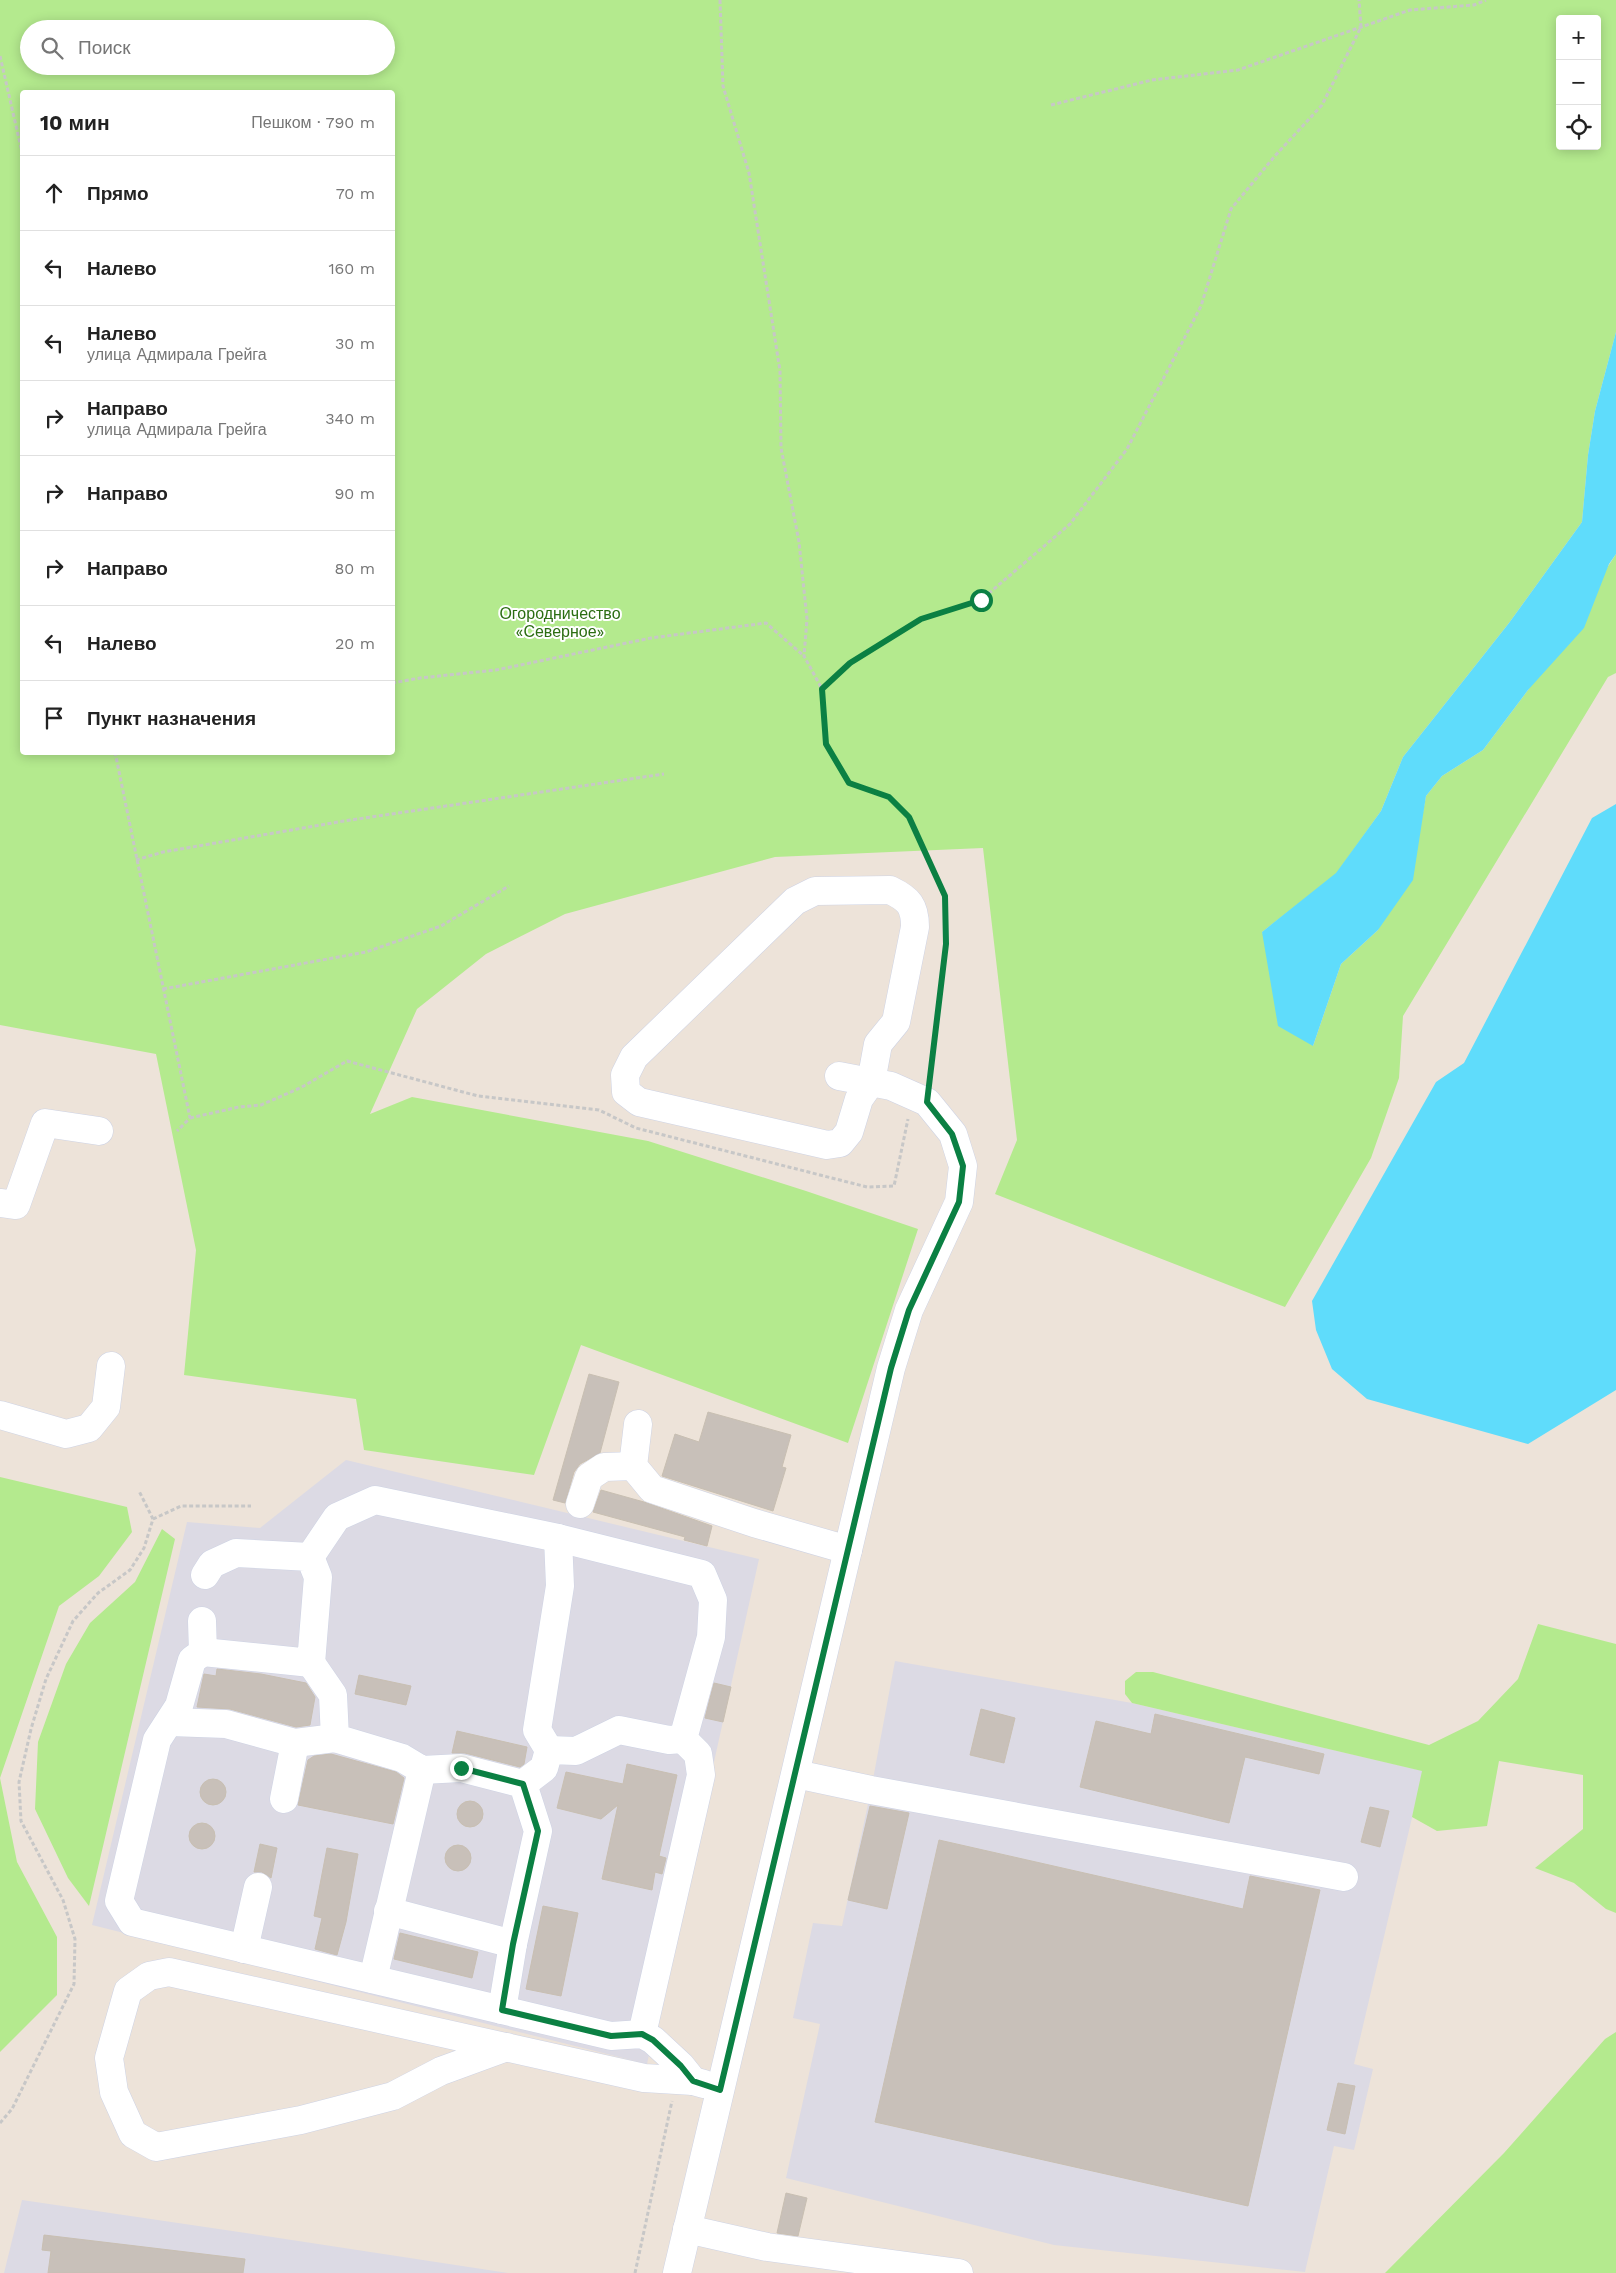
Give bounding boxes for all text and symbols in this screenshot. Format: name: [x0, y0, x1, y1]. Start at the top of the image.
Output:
map controls: [1556, 15, 1601, 150]
button: +: [1556, 15, 1601, 60]
search box: [20, 20, 395, 75]
icon: search: [38, 34, 66, 62]
text: Поиск: [78, 36, 131, 59]
button: −: [1556, 60, 1601, 105]
button: locate: [1556, 105, 1601, 150]
text: 10 мин: [40, 110, 110, 135]
text: Пешком · 790 m: [251, 113, 375, 132]
icon: ahead: [40, 179, 68, 207]
text: Прямо: [87, 182, 149, 205]
text: 70 m: [336, 184, 375, 203]
icon: left: [40, 254, 68, 282]
text: Налево: [87, 257, 157, 280]
text: 160 m: [328, 259, 375, 278]
text: Налево: [87, 322, 157, 345]
icon: left: [40, 329, 68, 357]
text: 30 m: [335, 334, 375, 353]
text: улица Адмирала Грейга: [87, 345, 267, 364]
text: Направо: [87, 397, 168, 420]
icon: right: [40, 404, 68, 432]
text: 340 m: [325, 409, 375, 428]
text: улица Адмирала Грейга: [87, 420, 267, 439]
icon: right: [40, 479, 68, 507]
text: Направо: [87, 482, 168, 505]
text: 90 m: [334, 484, 375, 503]
icon: right: [40, 554, 68, 582]
text: Направо: [87, 557, 168, 580]
text: 80 m: [334, 559, 375, 578]
route start: [970, 589, 993, 612]
park label: Огородничество «Северное»: [499, 604, 621, 641]
icon: left: [40, 629, 68, 657]
text: Налево: [87, 632, 157, 655]
text: 20 m: [335, 634, 375, 653]
icon: arrive: [40, 704, 68, 732]
text: Пункт назначения: [87, 707, 256, 730]
route end: [450, 1757, 473, 1780]

